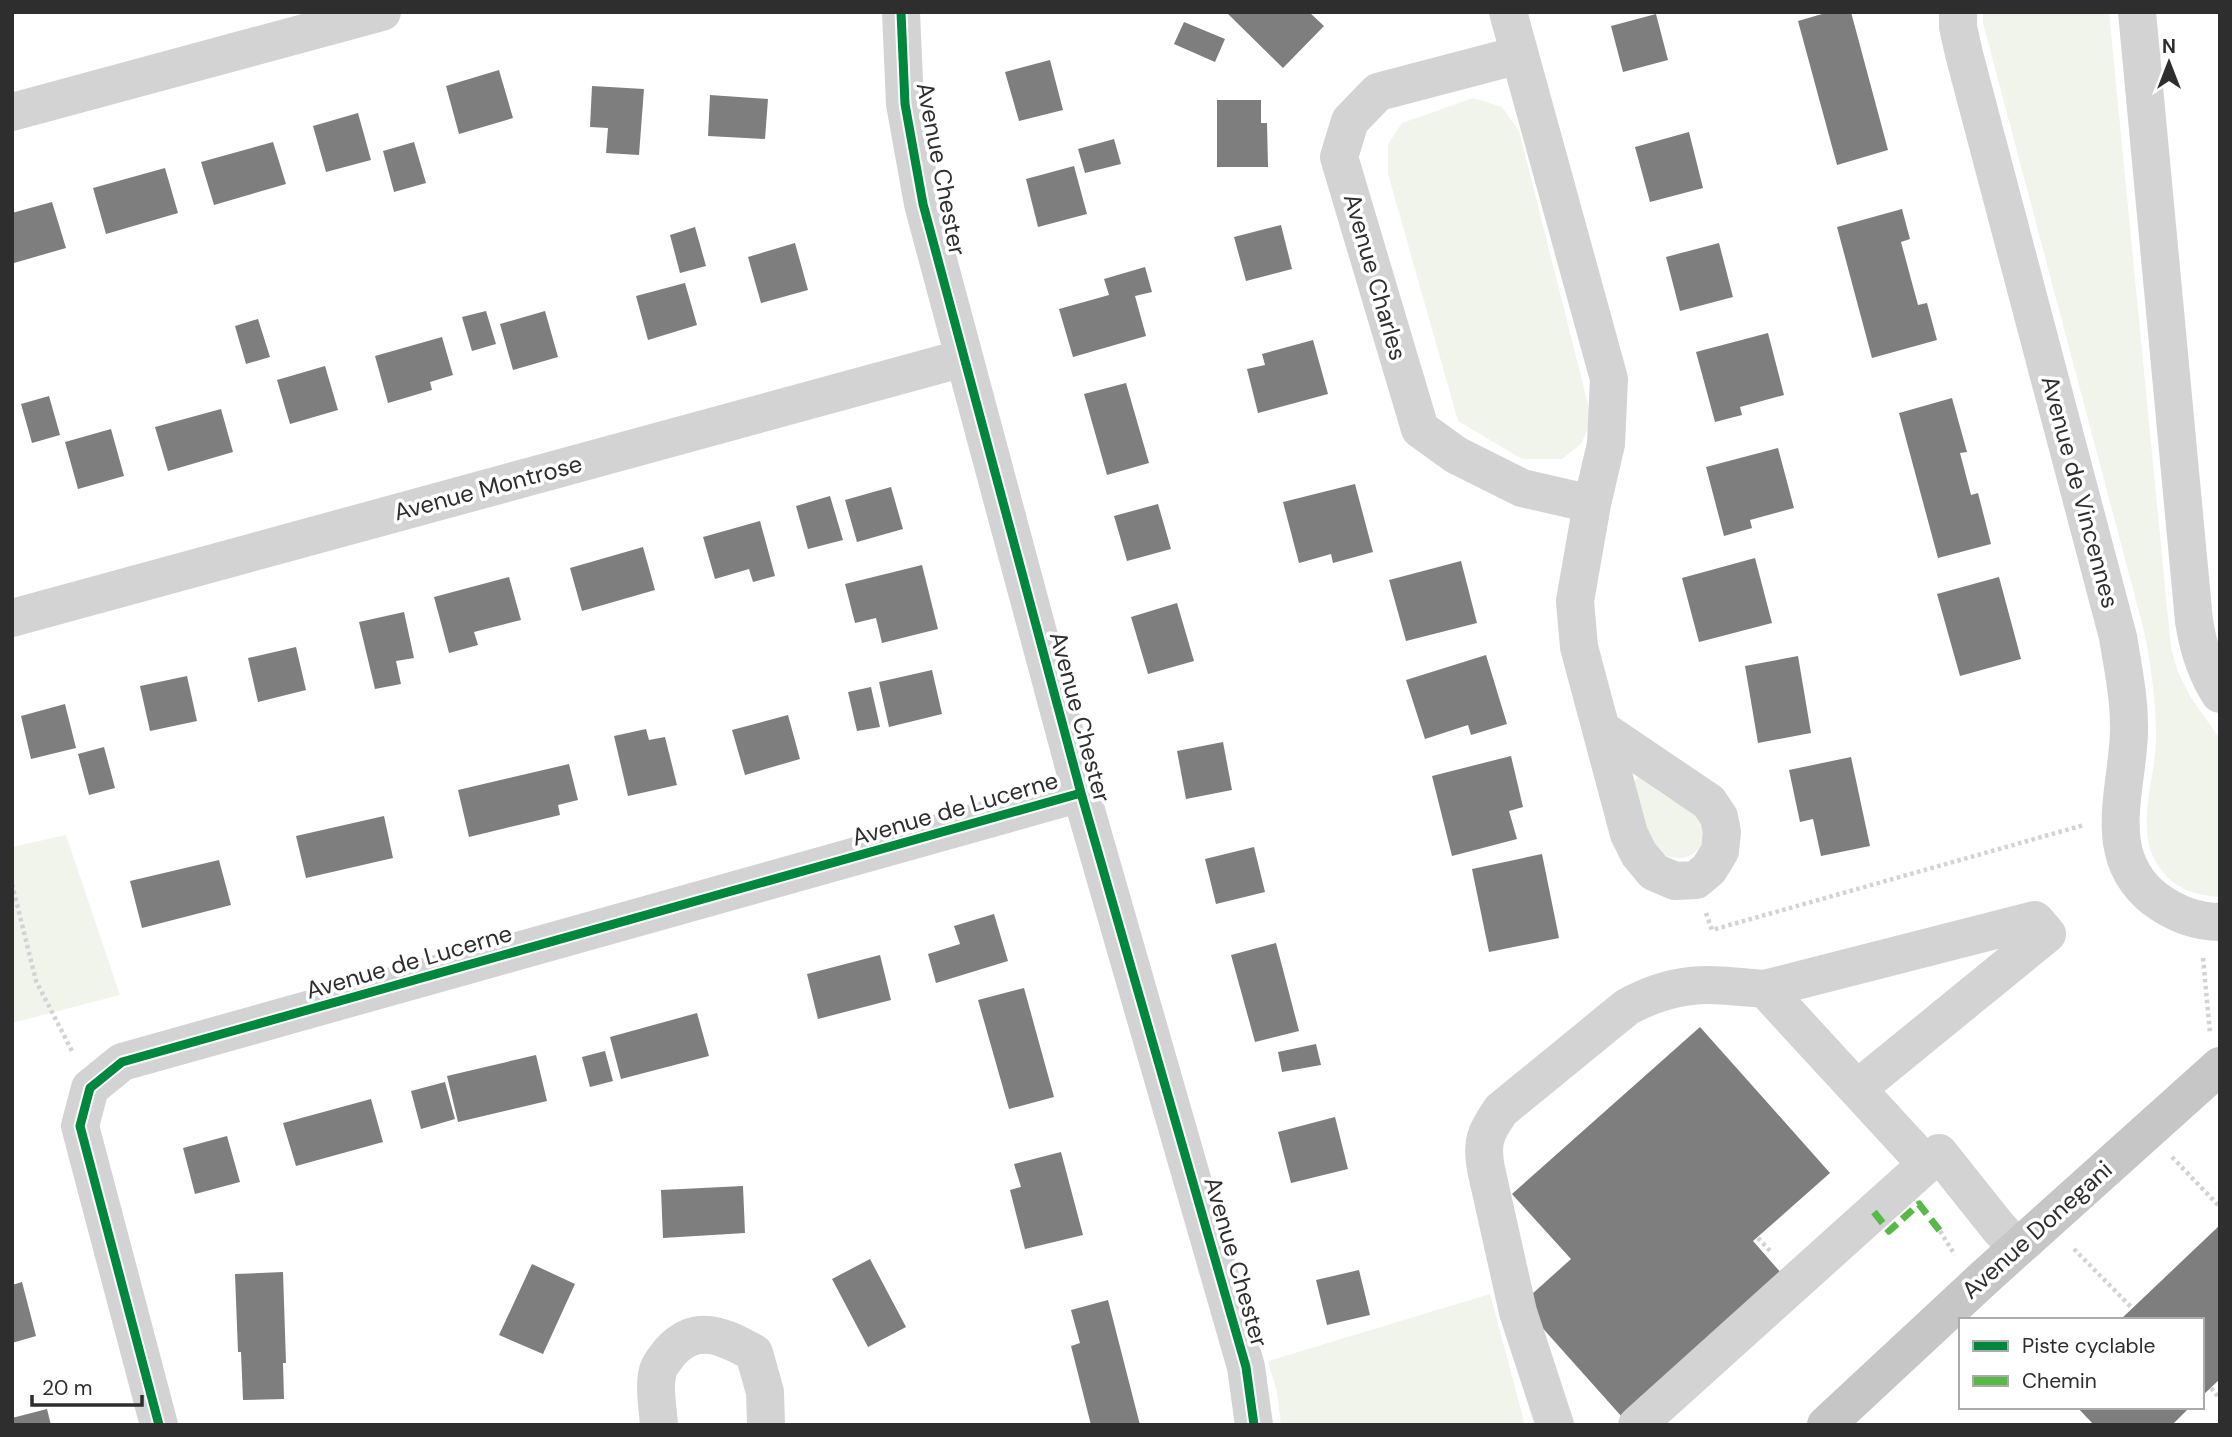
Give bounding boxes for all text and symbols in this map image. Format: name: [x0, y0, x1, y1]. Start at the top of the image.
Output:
north arrow: [2134, 28, 2204, 98]
text: N: [2162, 34, 2176, 59]
street label: Avenue Chester: [910, 80, 973, 258]
street label: Avenue Charles: [1337, 190, 1414, 364]
street label: Avenue de Vincennes: [2035, 372, 2126, 611]
street label: Avenue Montrose: [390, 447, 586, 528]
street label: Avenue Chester: [1043, 628, 1118, 806]
street label: Avenue de Lucerne: [848, 764, 1062, 853]
street label: Avenue de Lucerne: [302, 917, 516, 1006]
street label: Avenue Donegani: [1955, 1154, 2118, 1305]
street label: Avenue Chester: [1197, 1173, 1276, 1351]
legend: [1959, 1318, 2204, 1409]
text: Piste cyclable: [2022, 1332, 2155, 1360]
scale bar: [32, 1364, 142, 1408]
text: Chemin: [2022, 1367, 2097, 1395]
text: 20 m: [42, 1374, 93, 1402]

